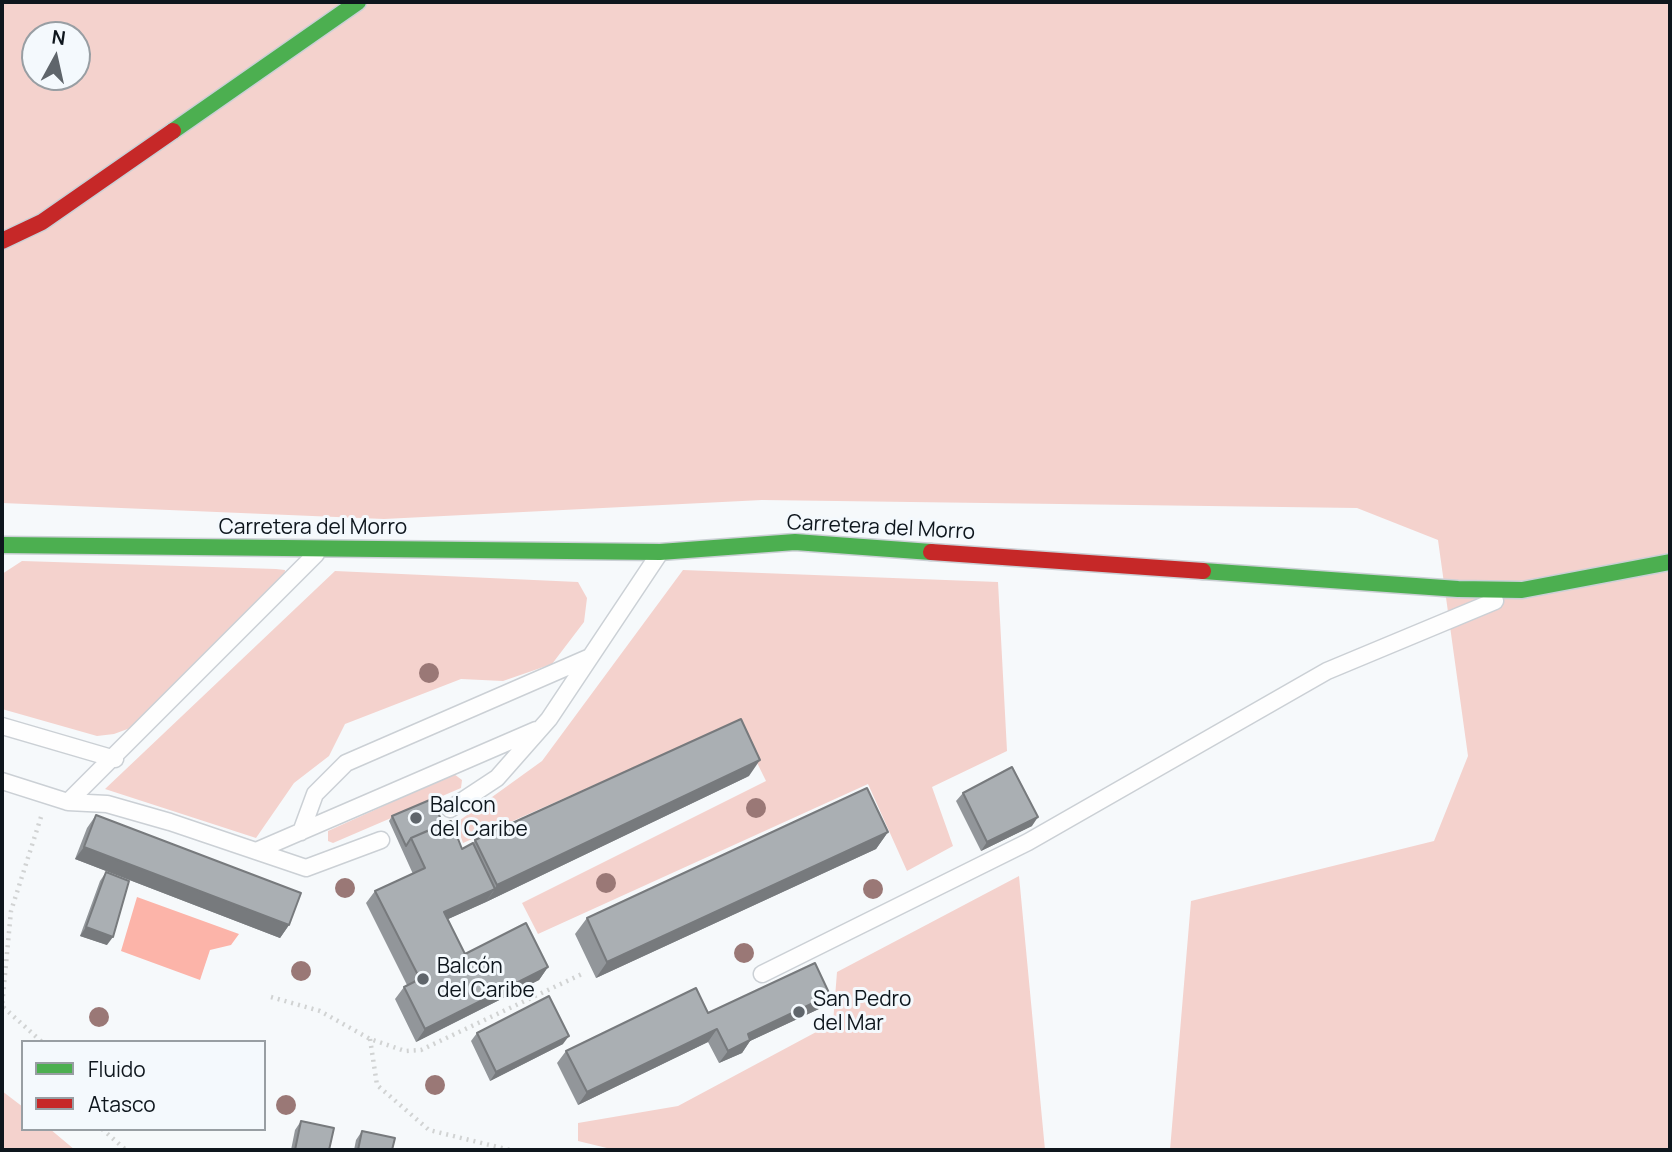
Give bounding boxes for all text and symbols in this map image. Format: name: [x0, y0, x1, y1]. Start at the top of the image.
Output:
north arrow: [21, 21, 91, 91]
text: N: [50, 23, 67, 51]
street label: Carretera del Morro: [786, 510, 976, 546]
street label: Carretera del Morro: [219, 515, 407, 541]
place label: Balcon del Caribe: [430, 793, 528, 843]
marker: Balcon del Caribe: [408, 810, 424, 826]
place label: Balcón del Caribe: [437, 954, 535, 1004]
marker: Balcón del Caribe: [415, 971, 431, 987]
place label: San Pedro del Mar: [813, 987, 911, 1037]
marker: San Pedro del Mar: [791, 1004, 807, 1020]
legend: [21, 1040, 266, 1131]
text: Fluido: [88, 1055, 146, 1083]
text: Atasco: [88, 1090, 156, 1118]

